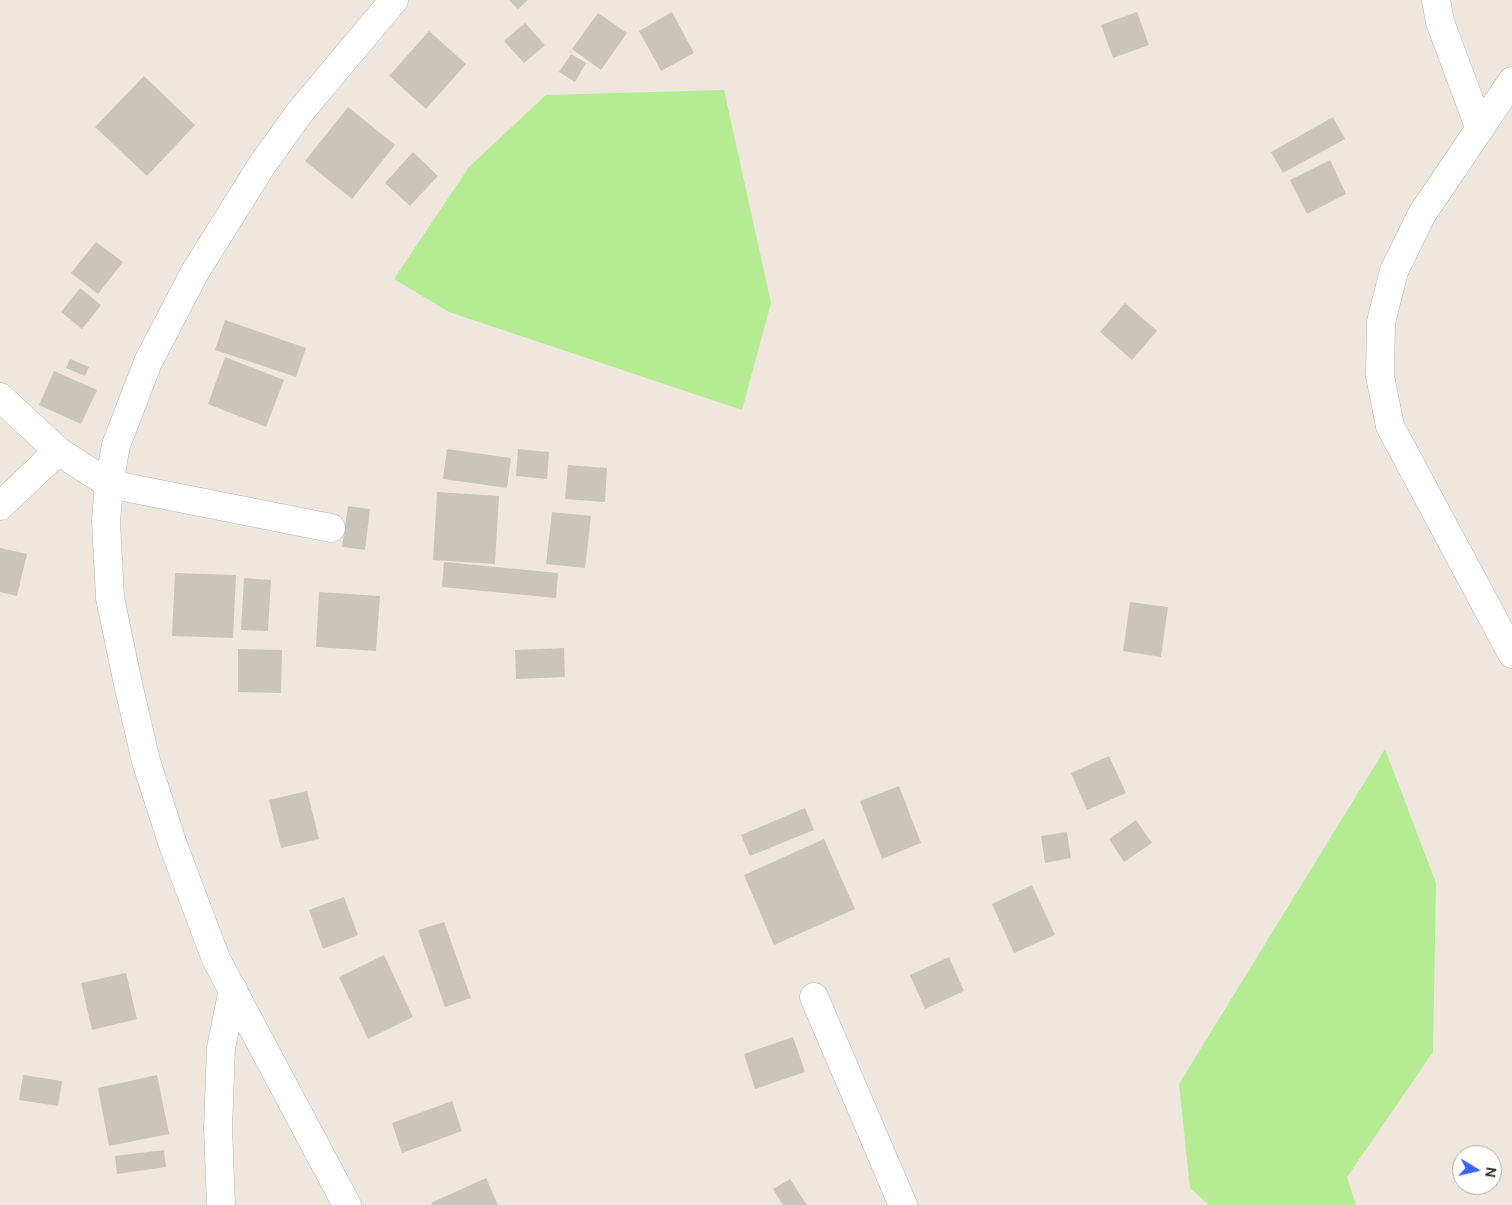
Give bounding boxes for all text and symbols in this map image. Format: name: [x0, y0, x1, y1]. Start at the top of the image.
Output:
north arrow: [1452, 1145, 1502, 1195]
text: N: [1481, 1166, 1501, 1179]

